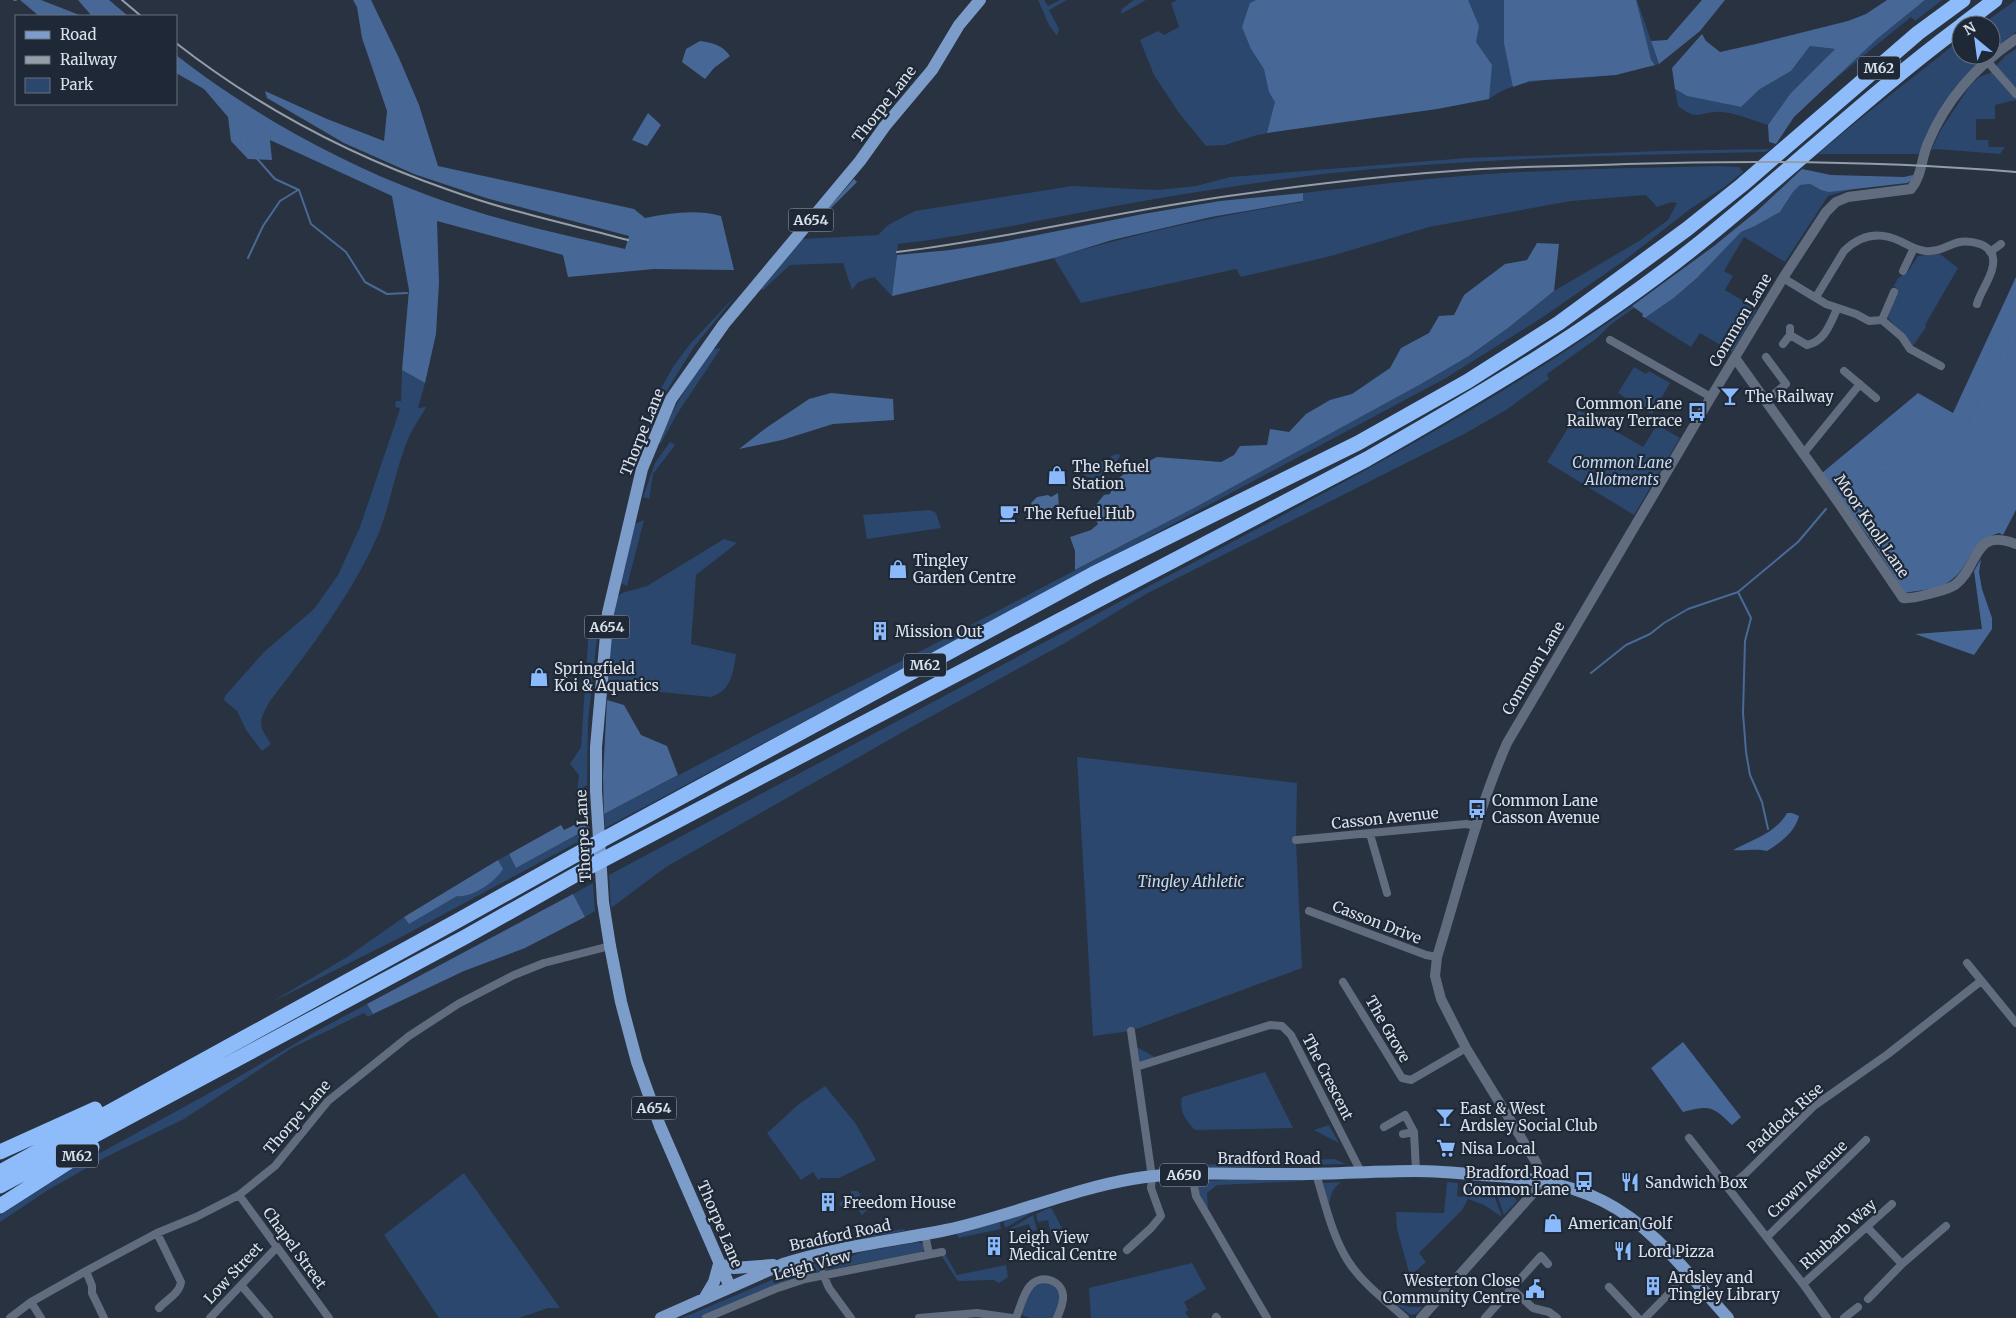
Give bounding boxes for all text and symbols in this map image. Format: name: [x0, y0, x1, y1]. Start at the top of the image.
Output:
legend: [15, 15, 178, 105]
north arrow: [1951, 15, 2001, 65]
text: N: [1960, 18, 1979, 39]
text: Road: [60, 25, 96, 44]
text: Railway: [60, 50, 117, 69]
road number: M62: [1858, 56, 1900, 80]
street label: Thorpe Lane: [848, 62, 920, 146]
text: Park: [60, 75, 94, 94]
road number: A654: [788, 208, 834, 232]
street label: Common Lane: [1705, 270, 1776, 370]
street label: Thorpe Lane: [616, 385, 668, 478]
bar icon: The Railway: [1719, 385, 1741, 407]
place label: The Railway: [1745, 387, 1834, 406]
place label: Common Lane Railway Terrace: [1567, 394, 1682, 430]
bus stop icon: Common Lane Railway Terrace: [1686, 401, 1708, 423]
park label: Common Lane Allotments: [1572, 453, 1672, 489]
place label: The Refuel Station: [1072, 457, 1150, 493]
shop icon: The Refuel Station: [1046, 464, 1068, 486]
street label: Moor Knoll Lane: [1830, 471, 1914, 581]
cafe icon: The Refuel Hub: [998, 502, 1020, 524]
place label: The Refuel Hub: [1024, 504, 1135, 523]
place label: Tingley Garden Centre: [913, 551, 1016, 587]
shop icon: Tingley Garden Centre: [887, 558, 909, 580]
road number: A654: [584, 616, 630, 638]
street label: Common Lane: [1498, 618, 1569, 718]
building icon: Mission Out: [869, 620, 891, 642]
place label: Mission Out: [895, 622, 983, 641]
road number: M62: [904, 654, 946, 676]
place label: Springfield Koi & Aquatics: [554, 659, 659, 695]
shop icon: Springfield Koi & Aquatics: [528, 666, 550, 688]
street label: Thorpe Lane: [571, 789, 595, 883]
place label: Common Lane Casson Avenue: [1492, 791, 1600, 827]
bus stop icon: Common Lane Casson Avenue: [1466, 798, 1488, 820]
street label: Casson Avenue: [1331, 803, 1440, 833]
park label: Tingley Athletic: [1138, 872, 1245, 891]
street label: Casson Drive: [1330, 896, 1424, 948]
street label: The Grove: [1361, 992, 1415, 1066]
street label: The Crescent: [1298, 1031, 1358, 1123]
street label: Thorpe Lane: [259, 1076, 335, 1158]
street label: Paddock Rise: [1743, 1079, 1827, 1157]
road number: A654: [632, 1096, 676, 1120]
place label: East & West Ardsley Social Club: [1459, 1099, 1597, 1135]
bar icon: East & West Ardsley Social Club: [1434, 1106, 1456, 1128]
street label: Crown Avenue: [1763, 1136, 1851, 1222]
supermarket icon: Nisa Local: [1435, 1137, 1457, 1159]
place label: Nisa Local: [1461, 1139, 1536, 1158]
road number: M62: [56, 1144, 98, 1168]
street label: Bradford Road: [1217, 1149, 1321, 1168]
place label: Bradford Road Common Lane: [1463, 1163, 1569, 1199]
road number: A650: [1160, 1164, 1208, 1186]
bus stop icon: Bradford Road Common Lane: [1573, 1170, 1595, 1192]
restaurant icon: Sandwich Box: [1619, 1171, 1641, 1193]
place label: Sandwich Box: [1645, 1173, 1748, 1192]
street label: Thorpe Lane: [693, 1178, 747, 1270]
building icon: Freedom House: [817, 1191, 839, 1213]
place label: Freedom House: [843, 1193, 956, 1212]
street label: Rhubarb Way: [1796, 1195, 1880, 1273]
street label: Chapel Street: [259, 1204, 331, 1293]
shop icon: American Golf: [1542, 1212, 1564, 1234]
place label: American Golf: [1567, 1214, 1673, 1233]
street label: Bradford Road: [788, 1215, 892, 1255]
place label: Leigh View Medical Centre: [1009, 1228, 1117, 1264]
building icon: Leigh View Medical Centre: [983, 1235, 1005, 1257]
street label: Low Street: [200, 1238, 266, 1308]
restaurant icon: Lord Pizza: [1612, 1240, 1634, 1262]
place label: Lord Pizza: [1638, 1242, 1714, 1261]
street label: Leigh View: [771, 1245, 853, 1284]
place label: Ardsley and Tingley Library: [1667, 1268, 1780, 1304]
place label: Westerton Close Community Centre: [1383, 1271, 1520, 1307]
building icon: Ardsley and Tingley Library: [1642, 1275, 1664, 1297]
public building icon: Westerton Close Community Centre: [1524, 1278, 1546, 1300]

